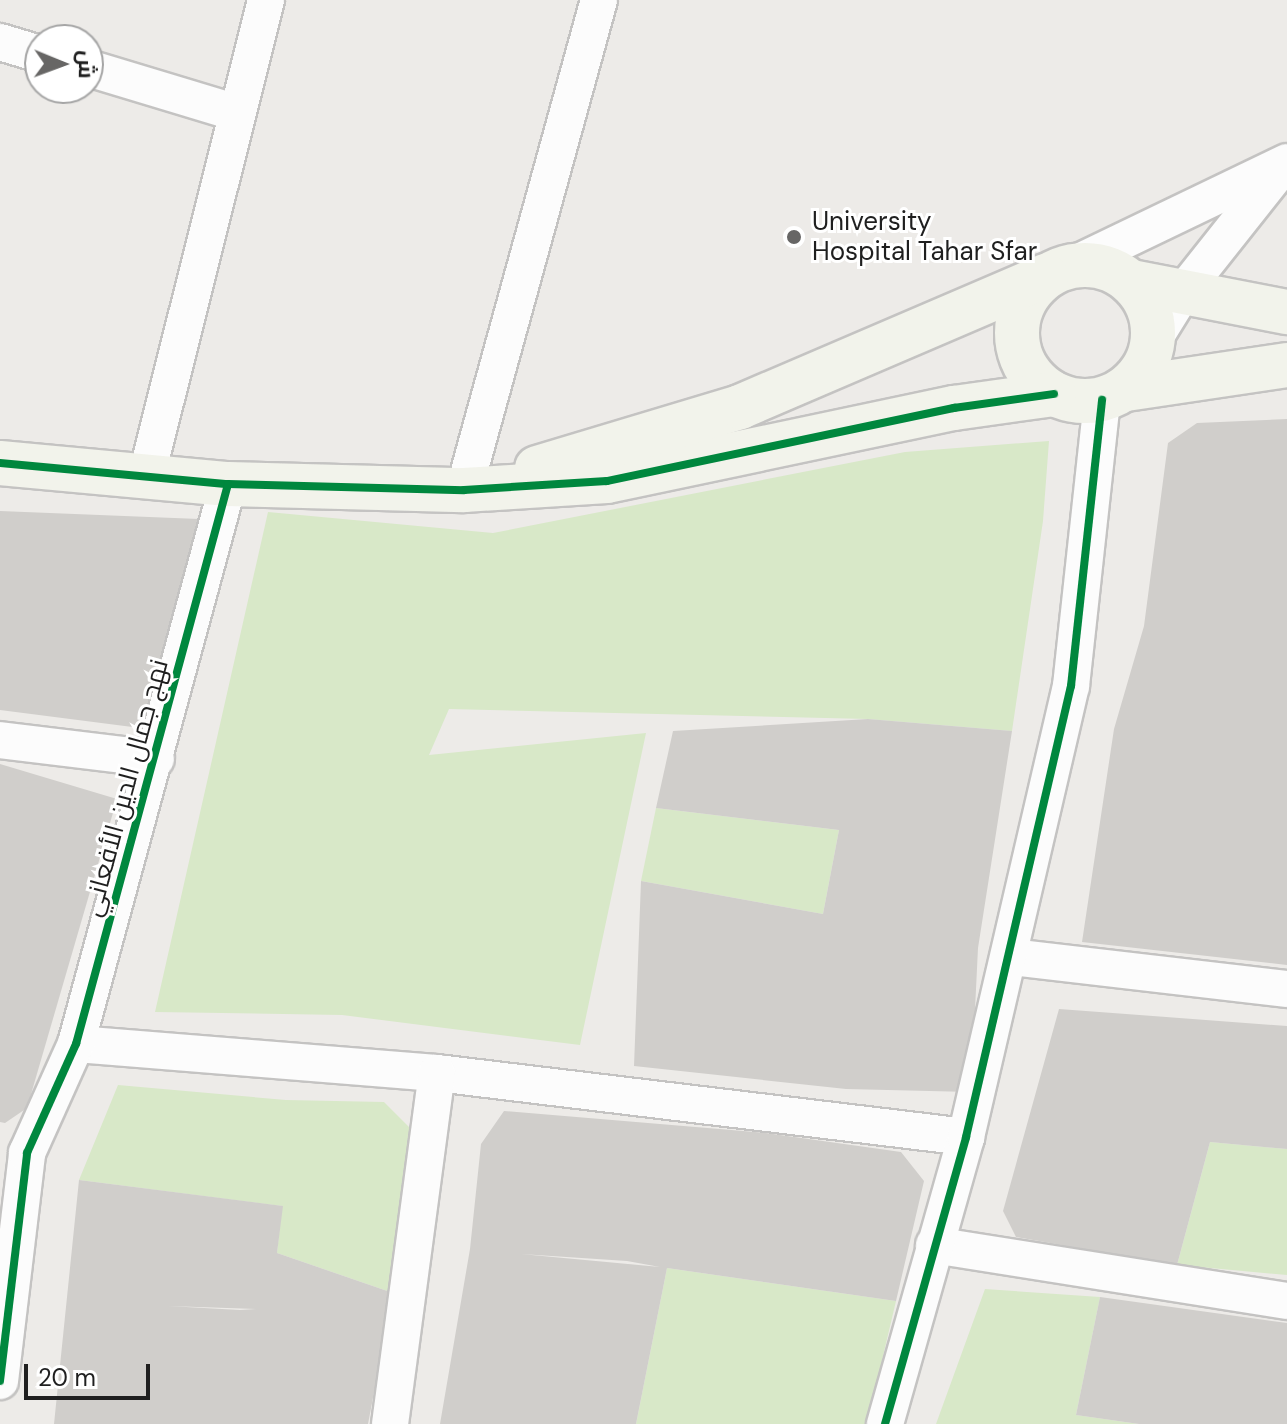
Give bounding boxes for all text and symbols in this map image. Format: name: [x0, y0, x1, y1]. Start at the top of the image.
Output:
north arrow: [24, 24, 104, 104]
text: ش: [72, 50, 101, 79]
place label: University Hospital Tahar Sfar: [812, 206, 1037, 268]
marker: University Hospital Tahar Sfar: [783, 226, 805, 248]
street label: نهج جمال الدين الأفعاني: [77, 656, 175, 920]
scale bar: [28, 1348, 154, 1398]
text: 20 m: [38, 1362, 96, 1393]

